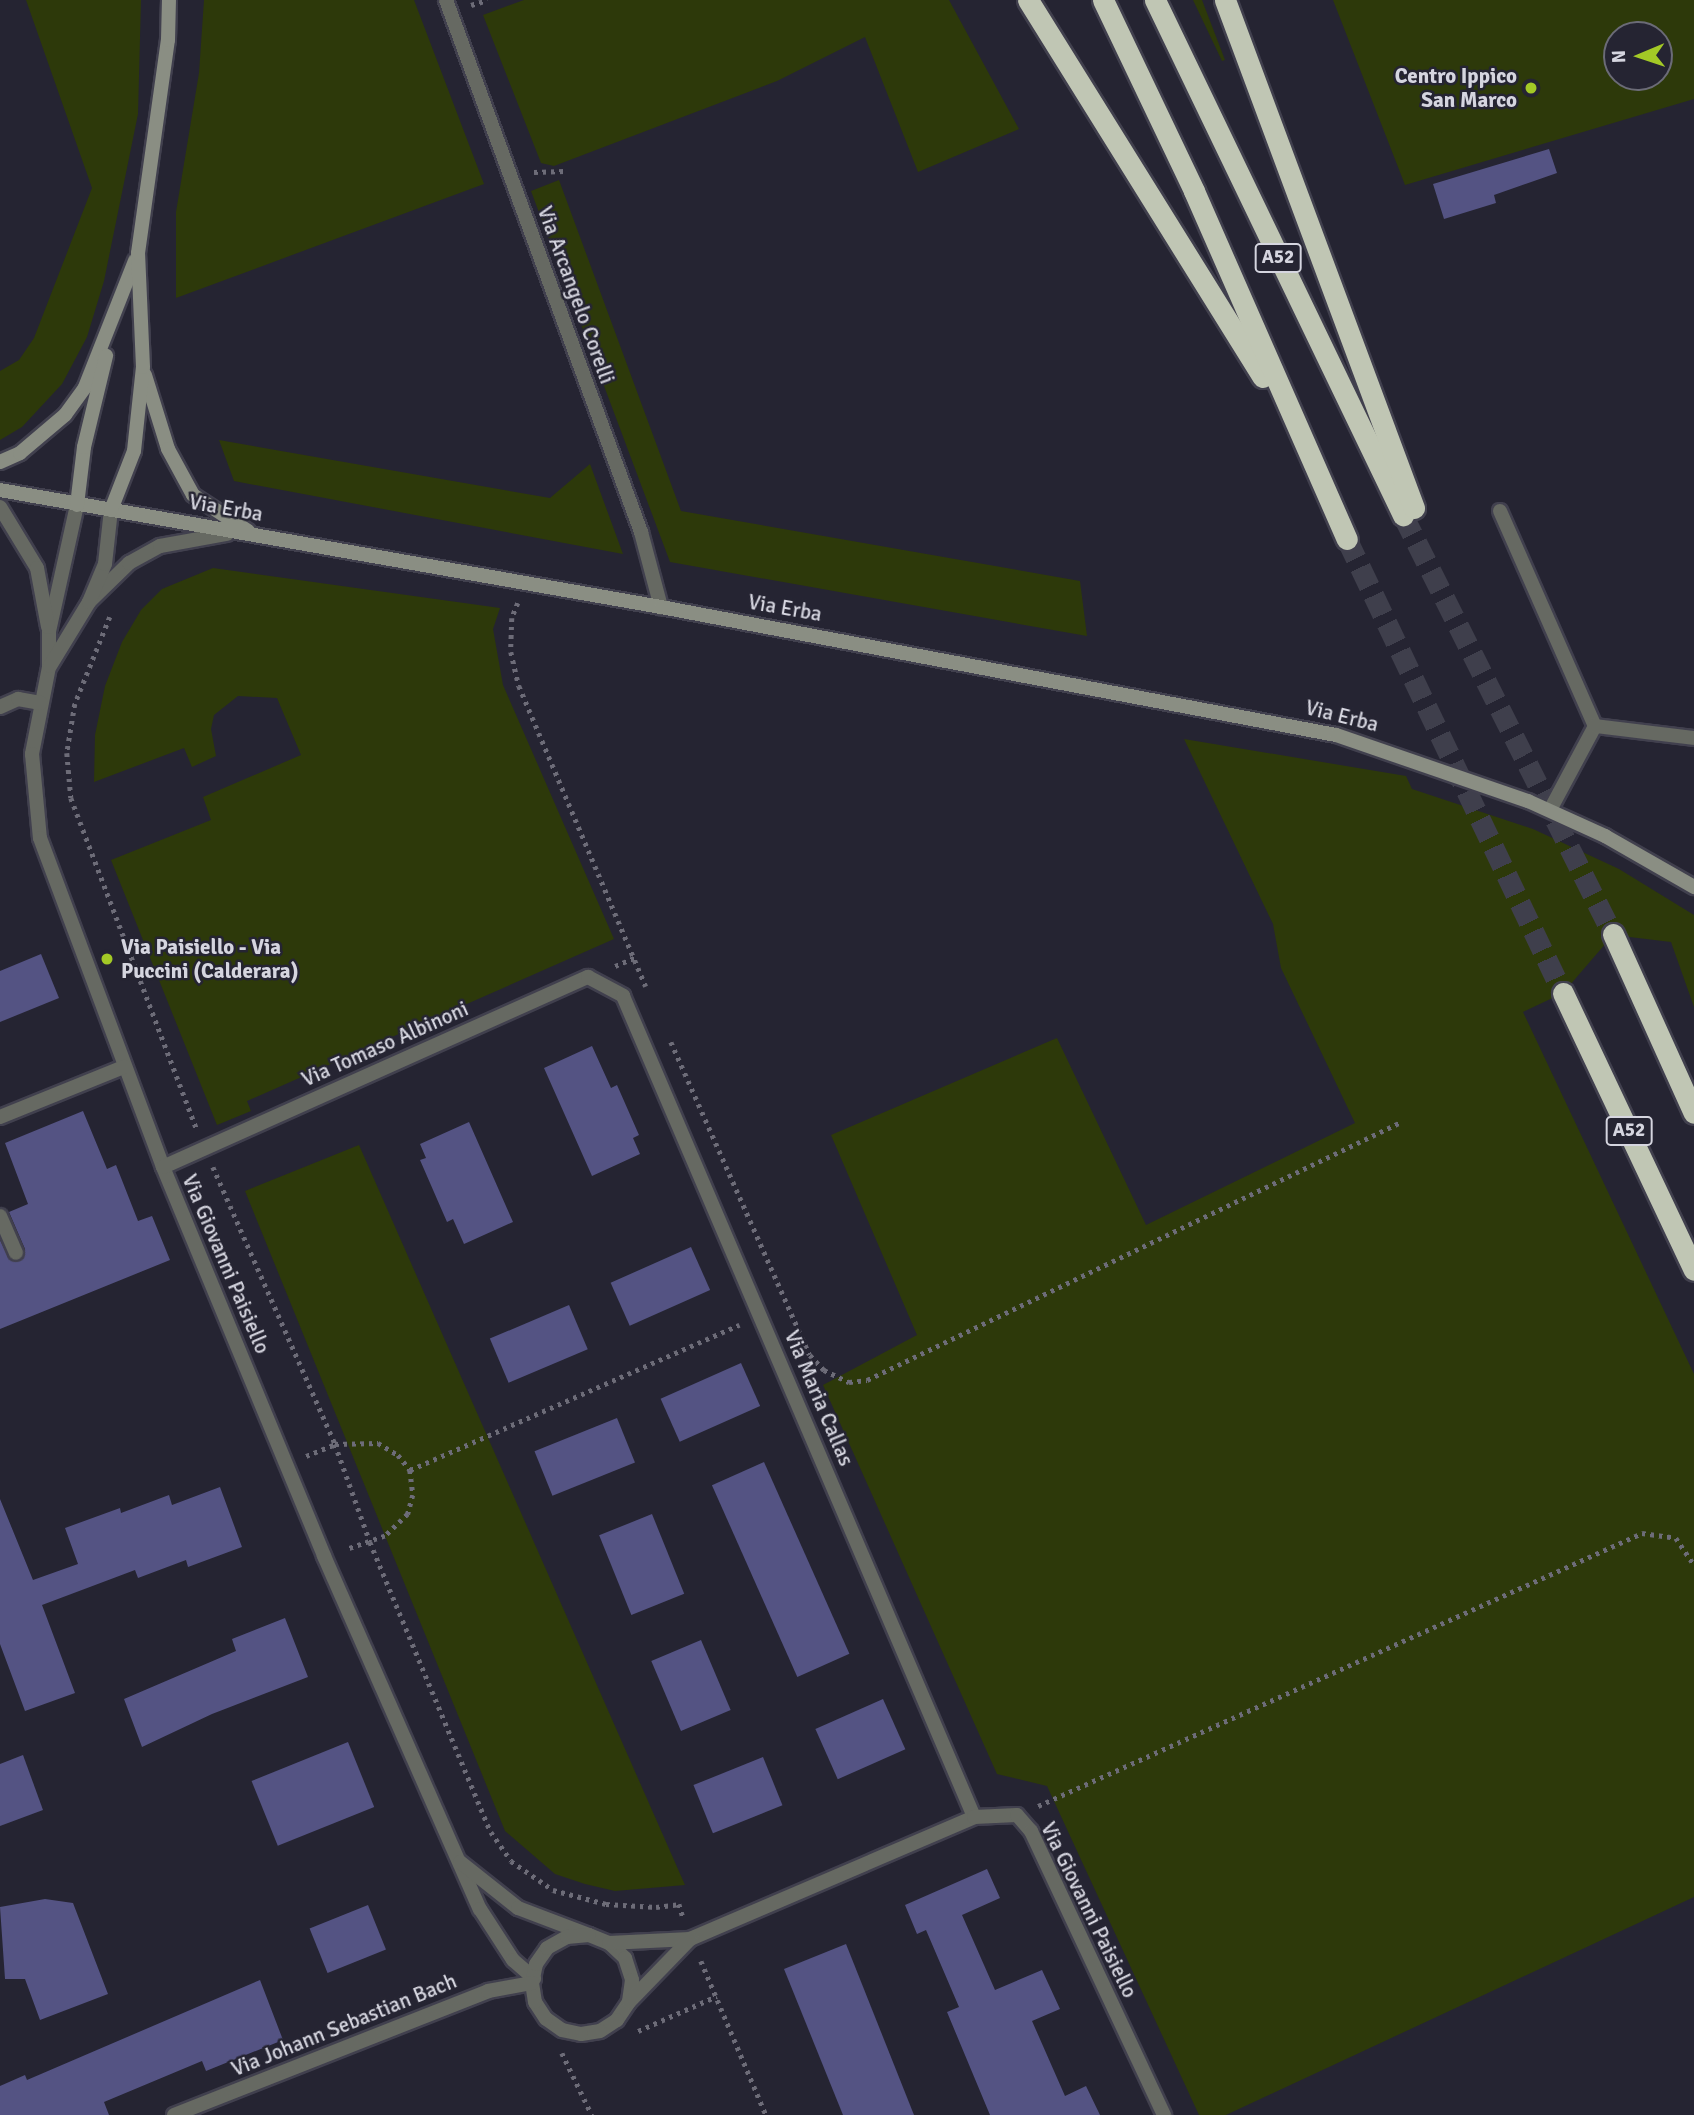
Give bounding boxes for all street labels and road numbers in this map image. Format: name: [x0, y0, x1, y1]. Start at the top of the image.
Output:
street label: Via Arcangelo Corelli: [532, 203, 620, 387]
road number: A52: [1254, 242, 1302, 274]
street label: Via Erba: [187, 489, 265, 527]
street label: Via Erba: [746, 589, 824, 627]
street label: Via Erba: [1303, 695, 1381, 737]
street label: Via Tomaso Albinoni: [298, 996, 472, 1092]
road number: A52: [1604, 1116, 1654, 1147]
street label: Via Giovanni Paisiello: [177, 1171, 275, 1357]
street label: Via Maria Callas: [779, 1326, 859, 1470]
street label: Via Giovanni Paisiello: [1036, 1818, 1142, 2002]
street label: Via Johann Sebastian Bach: [228, 1968, 460, 2082]

